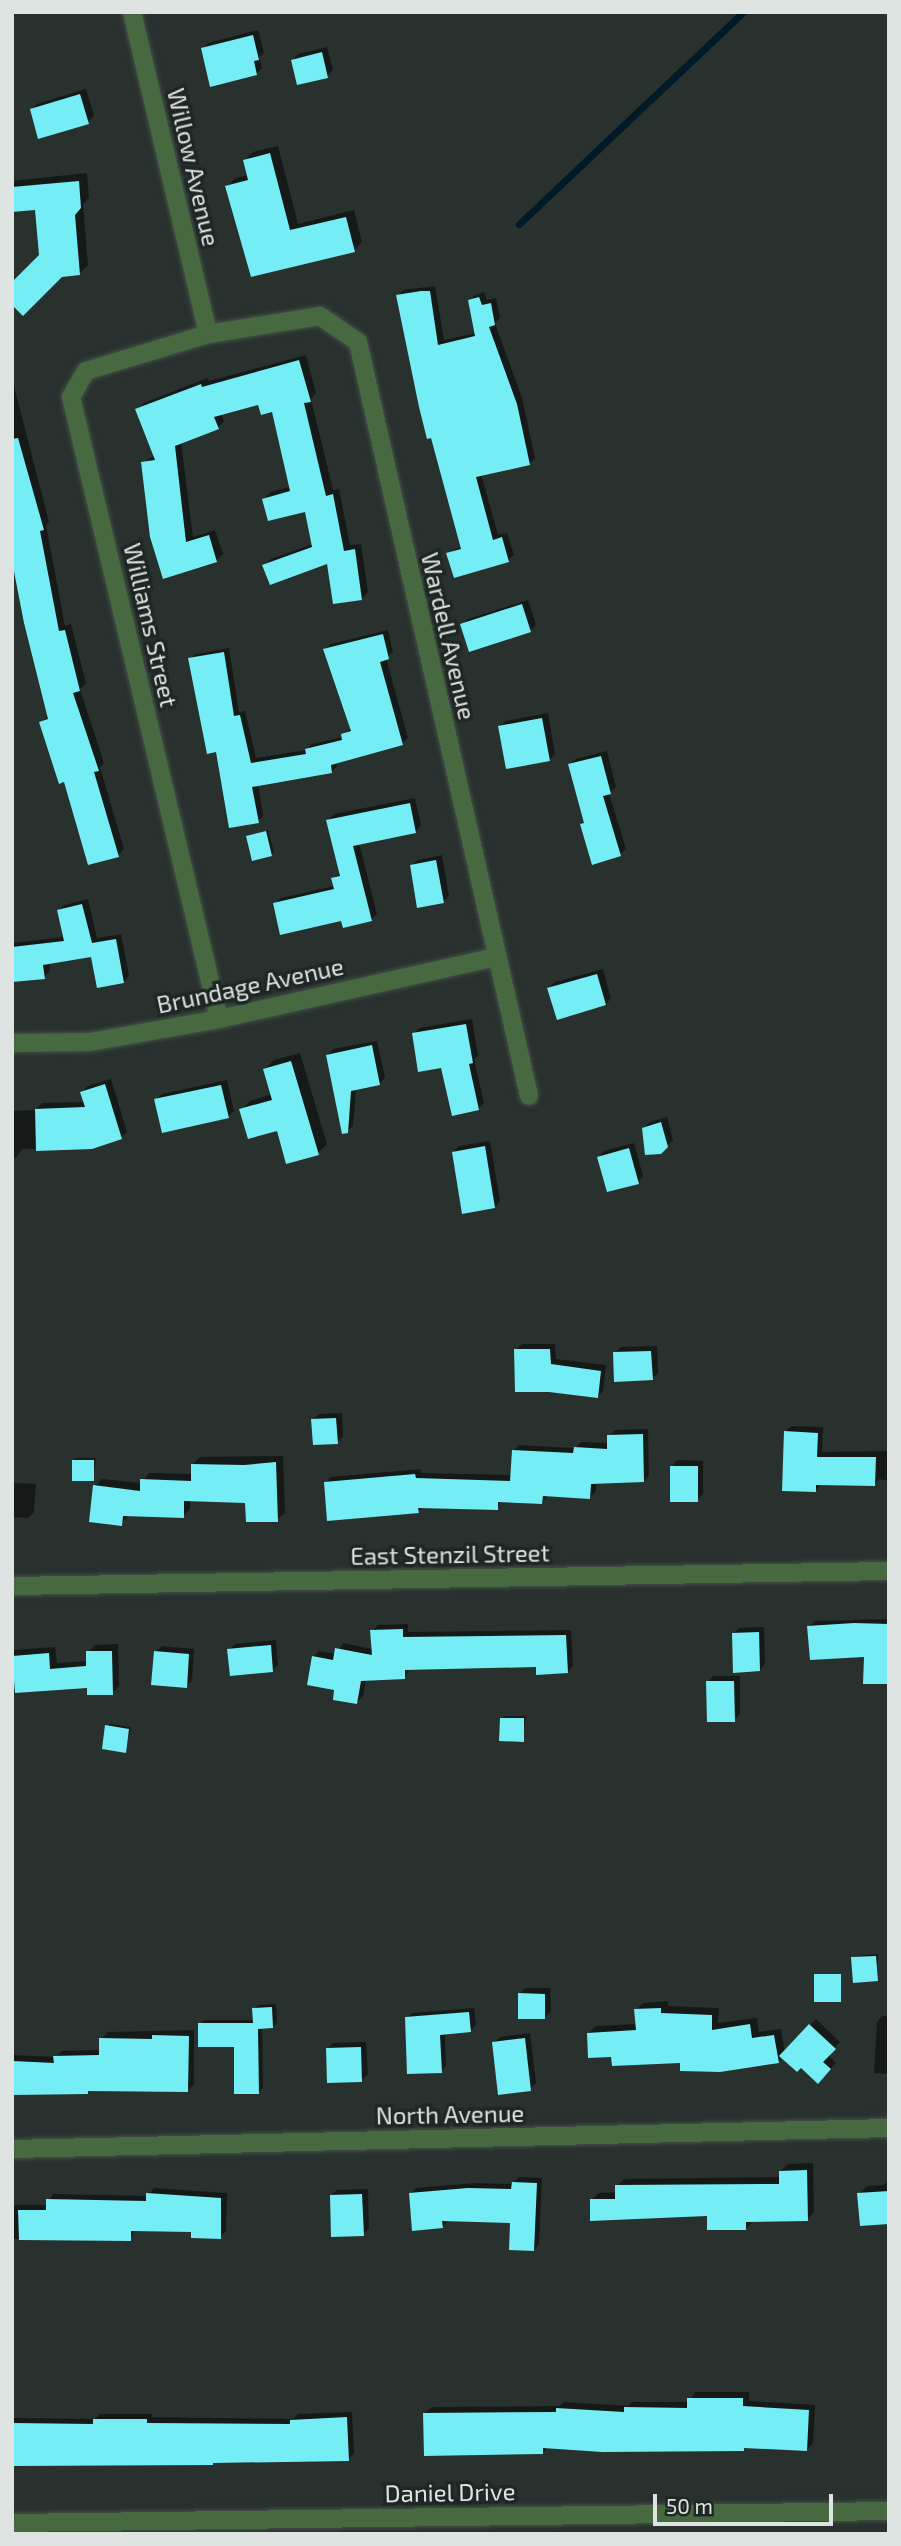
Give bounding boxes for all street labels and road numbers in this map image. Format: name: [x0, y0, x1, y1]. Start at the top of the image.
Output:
street label: Willow Avenue: [162, 85, 226, 249]
street label: Williams Street: [118, 540, 184, 710]
street label: Wardell Avenue: [416, 549, 482, 723]
street label: Brundage Avenue: [154, 951, 346, 1019]
street label: East Stenzil Street: [350, 1538, 550, 1570]
street label: North Avenue: [375, 2098, 525, 2130]
street label: Daniel Drive: [384, 2476, 516, 2508]

